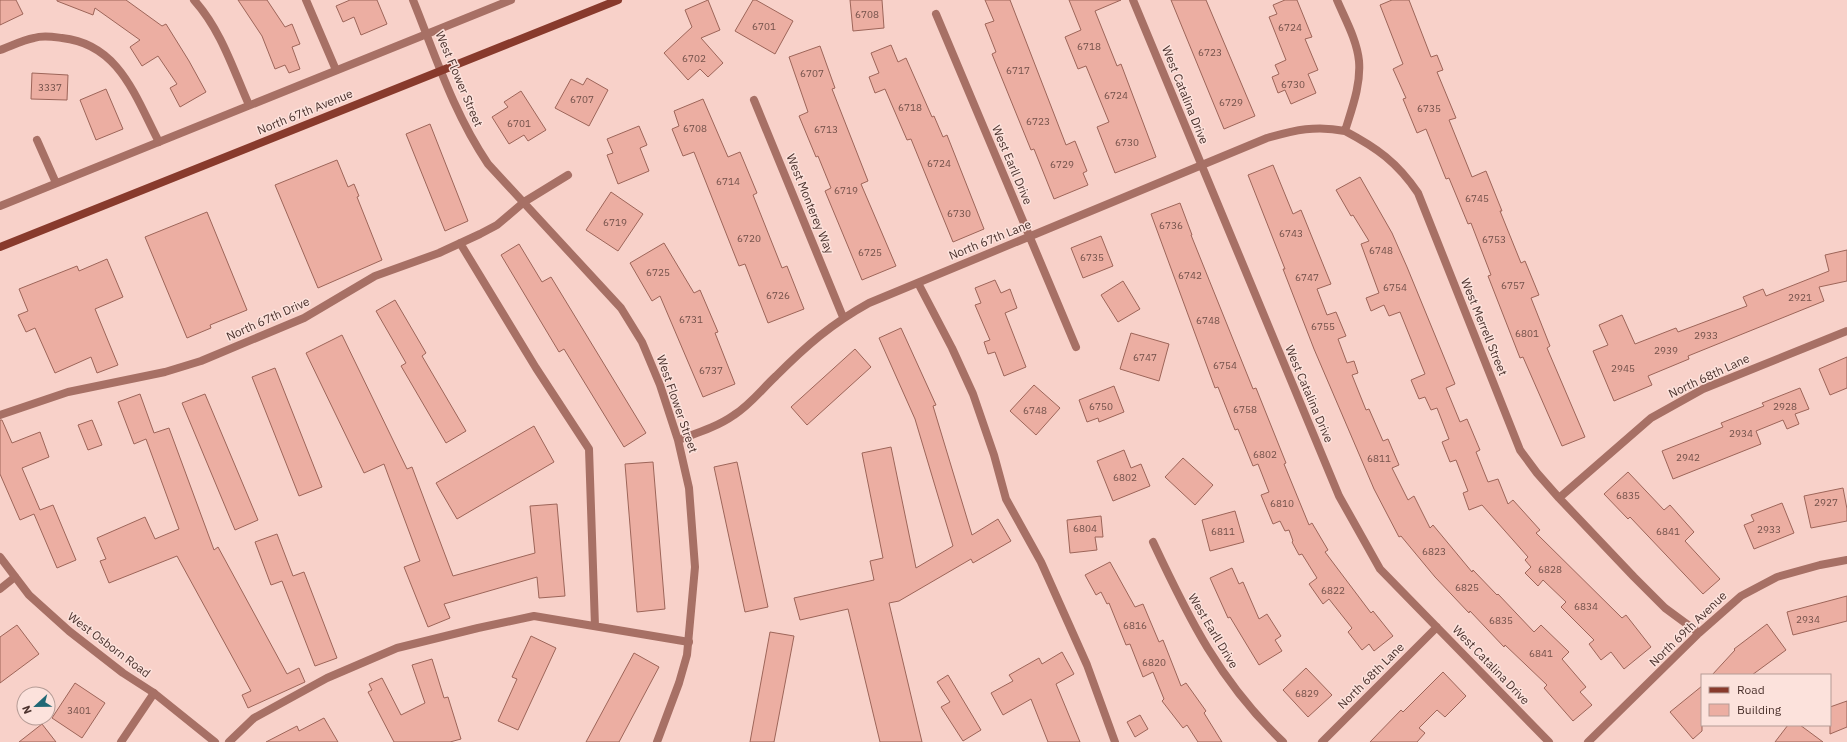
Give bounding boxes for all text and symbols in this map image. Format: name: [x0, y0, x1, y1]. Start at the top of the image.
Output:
house number: 6708: [855, 8, 879, 21]
house number: 6701: [752, 20, 776, 33]
house number: 6724: [1278, 21, 1302, 34]
street label: West Flower Street: [433, 29, 486, 129]
house number: 6718: [1077, 40, 1101, 53]
street label: West Catalina Drive: [1159, 44, 1212, 146]
house number: 6723: [1198, 46, 1222, 59]
house number: 6702: [682, 52, 706, 65]
house number: 6717: [1006, 64, 1030, 77]
house number: 6707: [800, 67, 824, 80]
house number: 6730: [1281, 78, 1305, 91]
house number: 3337: [38, 81, 62, 94]
street label: North 67th Avenue: [255, 85, 355, 138]
house number: 6724: [1104, 89, 1128, 102]
house number: 6707: [570, 93, 594, 106]
house number: 6729: [1219, 96, 1243, 109]
house number: 6718: [898, 101, 922, 114]
house number: 6735: [1417, 102, 1441, 115]
house number: 6723: [1026, 115, 1050, 128]
house number: 6701: [507, 117, 531, 130]
house number: 6708: [683, 122, 707, 135]
house number: 6713: [814, 123, 838, 136]
street label: West Earll Drive: [989, 123, 1036, 207]
house number: 6730: [1115, 136, 1139, 149]
street label: West Monterey Way: [784, 152, 837, 256]
house number: 6724: [927, 157, 951, 170]
house number: 6729: [1050, 158, 1074, 171]
house number: 6714: [716, 175, 740, 188]
house number: 6719: [834, 184, 858, 197]
house number: 6745: [1465, 192, 1489, 205]
house number: 6730: [947, 207, 971, 220]
house number: 6719: [603, 216, 627, 229]
street label: North 67th Lane: [946, 216, 1034, 263]
house number: 6736: [1159, 219, 1183, 232]
house number: 6743: [1279, 227, 1303, 240]
house number: 6720: [737, 232, 761, 245]
house number: 6753: [1482, 233, 1506, 246]
house number: 6748: [1369, 244, 1393, 257]
house number: 6725: [858, 246, 882, 259]
house number: 6735: [1080, 251, 1104, 264]
house number: 6725: [646, 266, 670, 279]
house number: 6742: [1178, 269, 1202, 282]
house number: 6747: [1295, 271, 1319, 284]
street label: West Merrell Street: [1458, 276, 1511, 378]
house number: 6757: [1501, 279, 1525, 292]
house number: 6754: [1383, 281, 1407, 294]
house number: 6726: [766, 289, 790, 302]
house number: 2921: [1788, 291, 1812, 304]
street label: North 67th Drive: [224, 293, 312, 344]
house number: 6731: [679, 313, 703, 326]
house number: 6748: [1196, 314, 1220, 327]
house number: 6755: [1311, 320, 1335, 333]
house number: 6801: [1515, 327, 1539, 340]
house number: 2933: [1694, 329, 1718, 342]
street label: West Catalina Drive: [1282, 343, 1337, 445]
house number: 2939: [1654, 344, 1678, 357]
street label: North 68th Lane: [1666, 350, 1752, 401]
house number: 6747: [1133, 351, 1157, 364]
street label: West Flower Street: [654, 353, 701, 455]
house number: 6754: [1213, 359, 1237, 372]
house number: 2945: [1611, 362, 1635, 375]
house number: 6737: [699, 364, 723, 377]
house number: 6750: [1089, 400, 1113, 413]
house number: 2928: [1773, 400, 1797, 413]
house number: 6758: [1233, 403, 1257, 416]
house number: 6748: [1023, 404, 1047, 417]
house number: 2934: [1729, 427, 1753, 440]
house number: 6802: [1253, 448, 1277, 461]
house number: 2942: [1676, 451, 1700, 464]
house number: 6811: [1367, 452, 1391, 465]
house number: 6802: [1113, 471, 1137, 484]
house number: 6835: [1616, 489, 1640, 502]
house number: 2927: [1814, 496, 1838, 509]
house number: 6810: [1270, 497, 1294, 510]
house number: 6804: [1073, 522, 1097, 535]
house number: 2933: [1757, 523, 1781, 536]
house number: 6811: [1211, 525, 1235, 538]
house number: 6841: [1656, 525, 1680, 538]
house number: 6823: [1422, 545, 1446, 558]
house number: 6828: [1538, 563, 1562, 576]
house number: 6825: [1455, 581, 1479, 594]
house number: 6822: [1321, 584, 1345, 597]
street label: North 69th Avenue: [1646, 588, 1730, 669]
street label: West Earll Drive: [1185, 591, 1242, 671]
house number: 6834: [1574, 600, 1598, 613]
street label: West Osborn Road: [65, 609, 154, 681]
house number: 2934: [1796, 613, 1820, 626]
house number: 6835: [1489, 614, 1513, 627]
house number: 6816: [1123, 619, 1147, 632]
street label: West Catalina Drive: [1450, 622, 1533, 708]
street label: North 68th Lane: [1334, 639, 1407, 712]
house number: 6841: [1529, 647, 1553, 660]
house number: 6820: [1142, 656, 1166, 669]
legend: [1701, 674, 1831, 726]
text: Road: [1737, 682, 1765, 697]
north arrow: [16, 686, 56, 726]
house number: 6829: [1295, 687, 1319, 700]
text: Building: [1737, 702, 1782, 717]
text: N: [19, 703, 35, 716]
house number: 3401: [67, 704, 91, 717]

